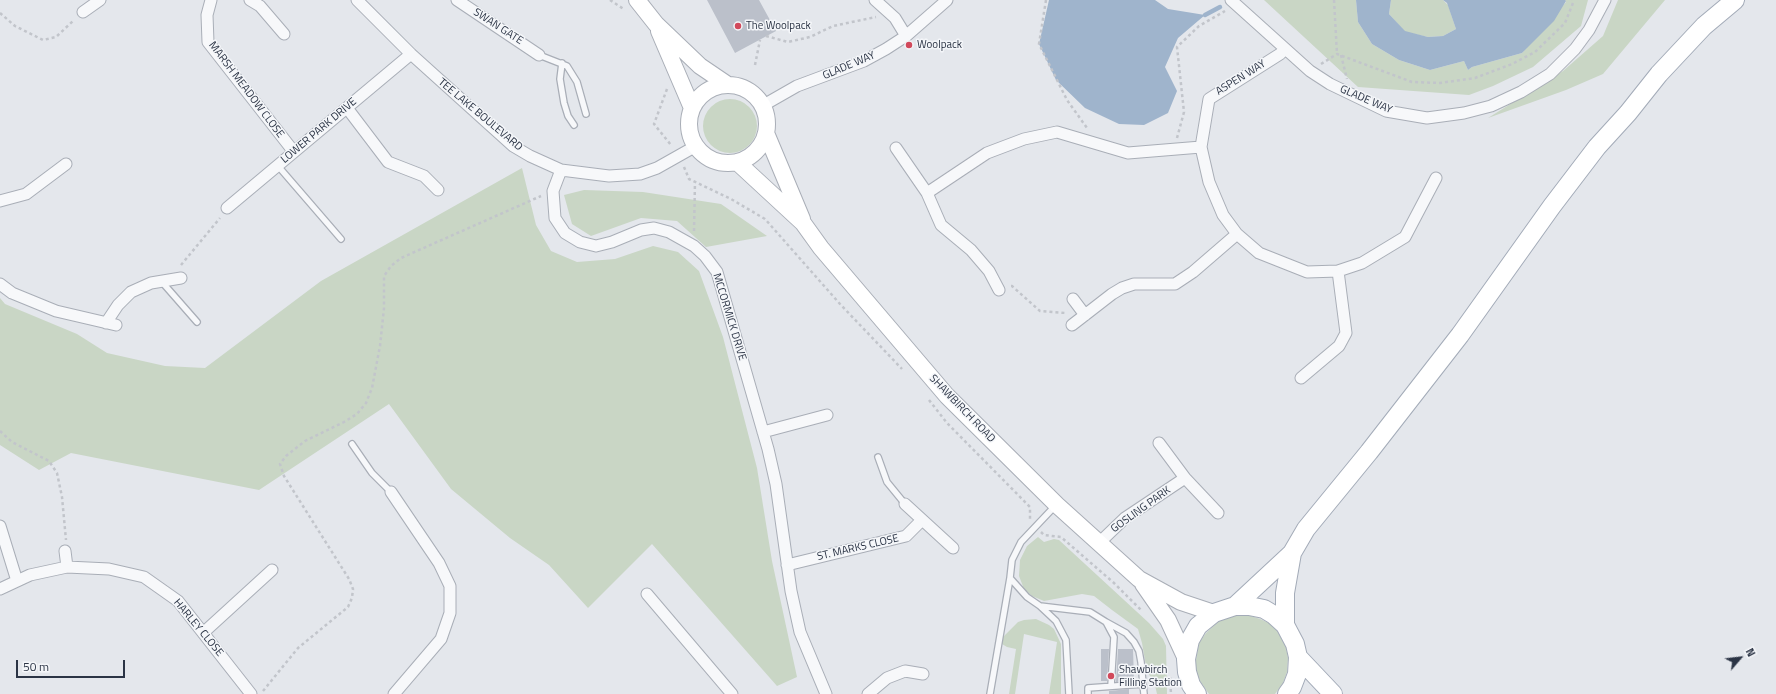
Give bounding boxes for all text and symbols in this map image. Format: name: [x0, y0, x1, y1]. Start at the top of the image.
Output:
street label: SWAN GATE: [471, 6, 525, 48]
place label: The Woolpack: [746, 19, 811, 33]
marker: The Woolpack: [733, 21, 743, 31]
place label: Woolpack: [917, 38, 962, 52]
street label: MARSH MEADOW CLOSE: [205, 39, 287, 141]
marker: Woolpack: [904, 40, 914, 50]
street label: GLADE WAY: [821, 49, 877, 83]
street label: ASPEN WAY: [1214, 57, 1268, 99]
street label: TEE LAKE BOULEVARD: [435, 76, 525, 154]
street label: GLADE WAY: [1338, 83, 1394, 117]
street label: LOWER PARK DRIVE: [279, 96, 359, 166]
street label: MCCORMICK DRIVE: [709, 272, 749, 362]
street label: SHAWBIRCH ROAD: [926, 372, 998, 446]
street label: GOSLING PARK: [1109, 484, 1173, 536]
street label: ST. MARKS CLOSE: [816, 532, 900, 564]
street label: HARLEY CLOSE: [170, 597, 226, 659]
north arrow: [1720, 638, 1760, 678]
text: N: [1742, 645, 1759, 659]
scale bar: [18, 652, 127, 678]
text: 50 m: [23, 657, 49, 676]
place label: Shawbirch Filling Station: [1119, 663, 1182, 689]
marker: Shawbirch Filling Station: [1106, 671, 1116, 681]

